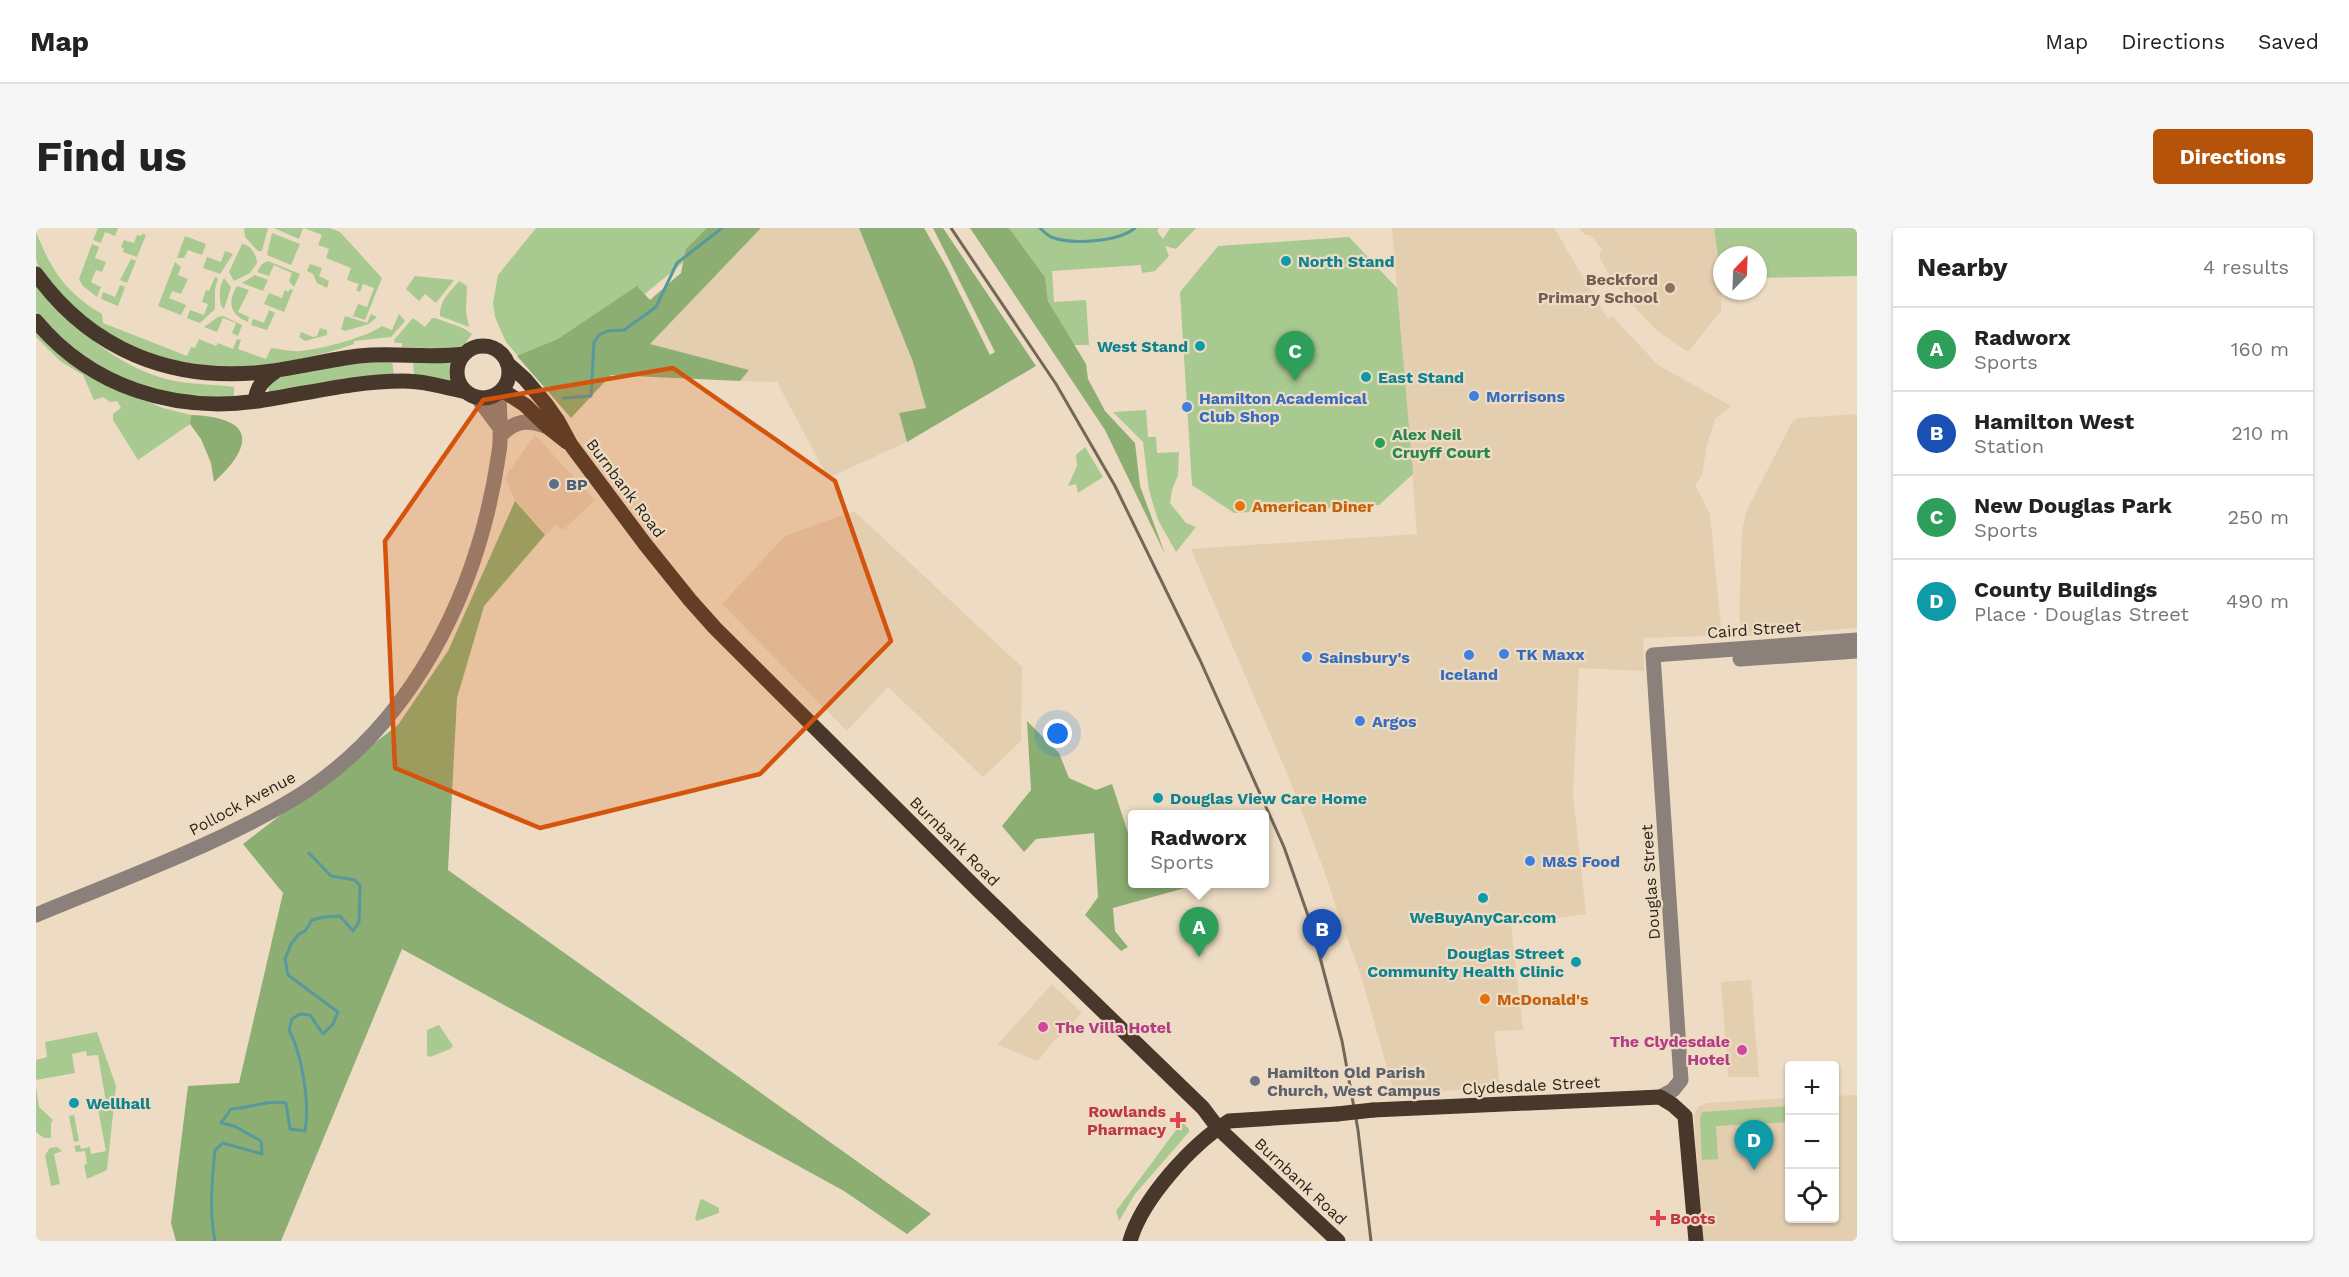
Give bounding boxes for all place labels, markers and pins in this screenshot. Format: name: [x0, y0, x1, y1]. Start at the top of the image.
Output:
place label: North Stand: [1298, 252, 1394, 271]
marker: North Stand: [1279, 254, 1293, 268]
place label: Beckford Primary School: [1538, 270, 1659, 307]
marker: Beckford Primary School: [1663, 281, 1677, 295]
pin: C: [1276, 332, 1314, 381]
place label: West Stand: [1097, 337, 1188, 356]
marker: West Stand: [1193, 339, 1207, 353]
place label: East Stand: [1378, 368, 1464, 387]
marker: East Stand: [1359, 370, 1373, 384]
place label: Morrisons: [1486, 387, 1565, 406]
place label: Hamilton Academical Club Shop: [1199, 389, 1368, 426]
marker: Morrisons: [1467, 389, 1481, 403]
marker: Hamilton Academical Club Shop: [1180, 400, 1194, 414]
place label: Alex Neil Cruyff Court: [1392, 425, 1490, 462]
marker: Alex Neil Cruyff Court: [1373, 436, 1387, 450]
place label: BP: [566, 475, 588, 494]
marker: BP: [547, 477, 561, 491]
place label: American Diner: [1252, 497, 1374, 516]
marker: American Diner: [1233, 499, 1247, 513]
place label: TK Maxx: [1516, 645, 1585, 664]
marker: TK Maxx: [1497, 647, 1511, 661]
place label: Sainsbury's: [1319, 648, 1410, 667]
marker: Iceland: [1462, 648, 1476, 662]
marker: Sainsbury's: [1300, 650, 1314, 664]
place label: Iceland: [1440, 665, 1498, 684]
place label: Argos: [1372, 712, 1417, 731]
marker: Argos: [1353, 714, 1367, 728]
place label: Douglas View Care Home: [1170, 789, 1367, 808]
marker: Douglas View Care Home: [1151, 791, 1165, 805]
place label: M&S Food: [1542, 852, 1620, 871]
marker: M&S Food: [1523, 854, 1537, 868]
marker: WeBuyAnyCar.com: [1476, 891, 1490, 905]
pin: A: [1180, 908, 1218, 957]
place label: WeBuyAnyCar.com: [1410, 908, 1556, 927]
pin: B: [1302, 910, 1342, 959]
place label: Douglas Street Community Health Clinic: [1367, 944, 1564, 981]
marker: Douglas Street Community Health Clinic: [1569, 955, 1583, 969]
place label: McDonald's: [1497, 990, 1589, 1009]
marker: McDonald's: [1478, 992, 1492, 1006]
place label: The Villa Hotel: [1055, 1018, 1172, 1037]
marker: The Villa Hotel: [1036, 1020, 1050, 1034]
place label: The Clydesdale Hotel: [1610, 1032, 1731, 1069]
marker: The Clydesdale Hotel: [1735, 1043, 1749, 1057]
place label: Hamilton Old Parish Church, West Campus: [1267, 1063, 1441, 1100]
marker: Hamilton Old Parish Church, West Campus: [1248, 1074, 1262, 1088]
place label: Wellhall: [86, 1094, 151, 1113]
marker: Wellhall: [67, 1096, 81, 1110]
place label: Rowlands Pharmacy: [1087, 1102, 1167, 1139]
marker: Rowlands Pharmacy: [1171, 1113, 1185, 1127]
pin: D: [1734, 1120, 1774, 1170]
place label: Boots: [1670, 1209, 1716, 1228]
marker: Boots: [1651, 1211, 1665, 1225]

